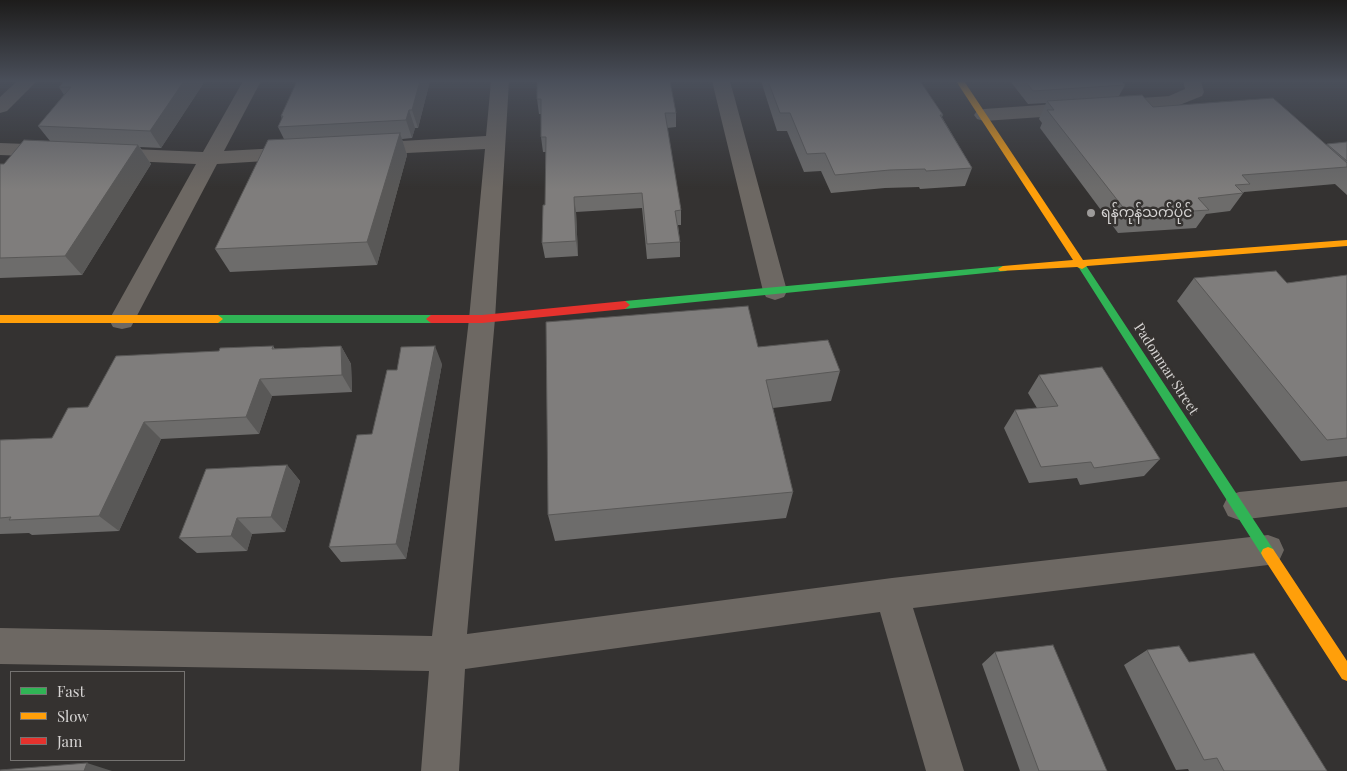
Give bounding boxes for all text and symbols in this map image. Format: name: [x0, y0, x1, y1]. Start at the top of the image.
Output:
place label: ရန်ကုန်သက်ပိုင်: [1101, 205, 1192, 221]
marker: ရန်ကုန်သက်ပိုင်: [1085, 207, 1097, 219]
street label: Padonmar Street: [1130, 320, 1202, 418]
legend: [10, 671, 185, 761]
text: Fast: [57, 681, 85, 701]
text: Slow: [57, 706, 89, 726]
text: Jam: [57, 731, 82, 751]

